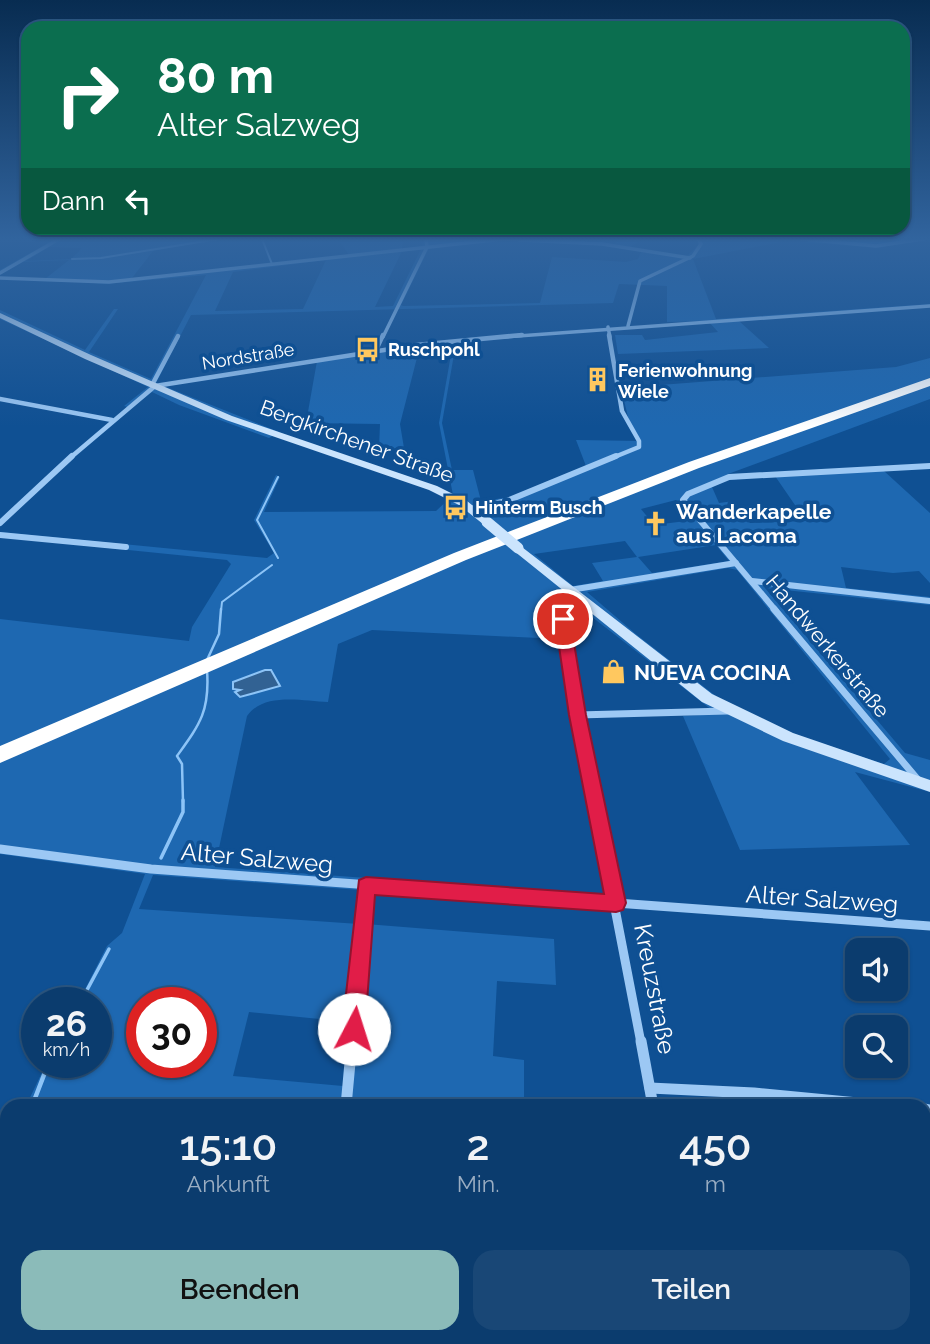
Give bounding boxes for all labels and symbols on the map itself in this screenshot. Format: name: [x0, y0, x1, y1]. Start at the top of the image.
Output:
bus stop icon: Ruschpohl: [354, 335, 382, 363]
street label: Nordstraße: [200, 338, 296, 374]
place label: Ruschpohl: [388, 339, 480, 360]
place label: Ferienwohnung Wiele: [618, 360, 752, 402]
building icon: Ferienwohnung Wiele: [584, 366, 612, 394]
street label: Bergkirchener Straße: [257, 394, 457, 488]
bus stop icon: Hinterm Busch: [441, 493, 469, 521]
place label: Hinterm Busch: [475, 497, 603, 518]
place label: Wanderkapelle aus Lacoma: [676, 499, 832, 548]
church icon: Wanderkapelle aus Lacoma: [642, 509, 670, 537]
street label: Handwerkerstraße: [761, 570, 895, 722]
pin: [533, 589, 593, 649]
shop icon: NUEVA COCINA: [600, 658, 628, 686]
place label: NUEVA COCINA: [634, 660, 791, 685]
street label: Alter Salzweg: [180, 837, 334, 879]
street label: Alter Salzweg: [745, 879, 899, 919]
street label: Kreuzstraße: [628, 921, 682, 1057]
speed limit sign: 30: [126, 987, 217, 1078]
position arrow: [317, 992, 391, 1066]

